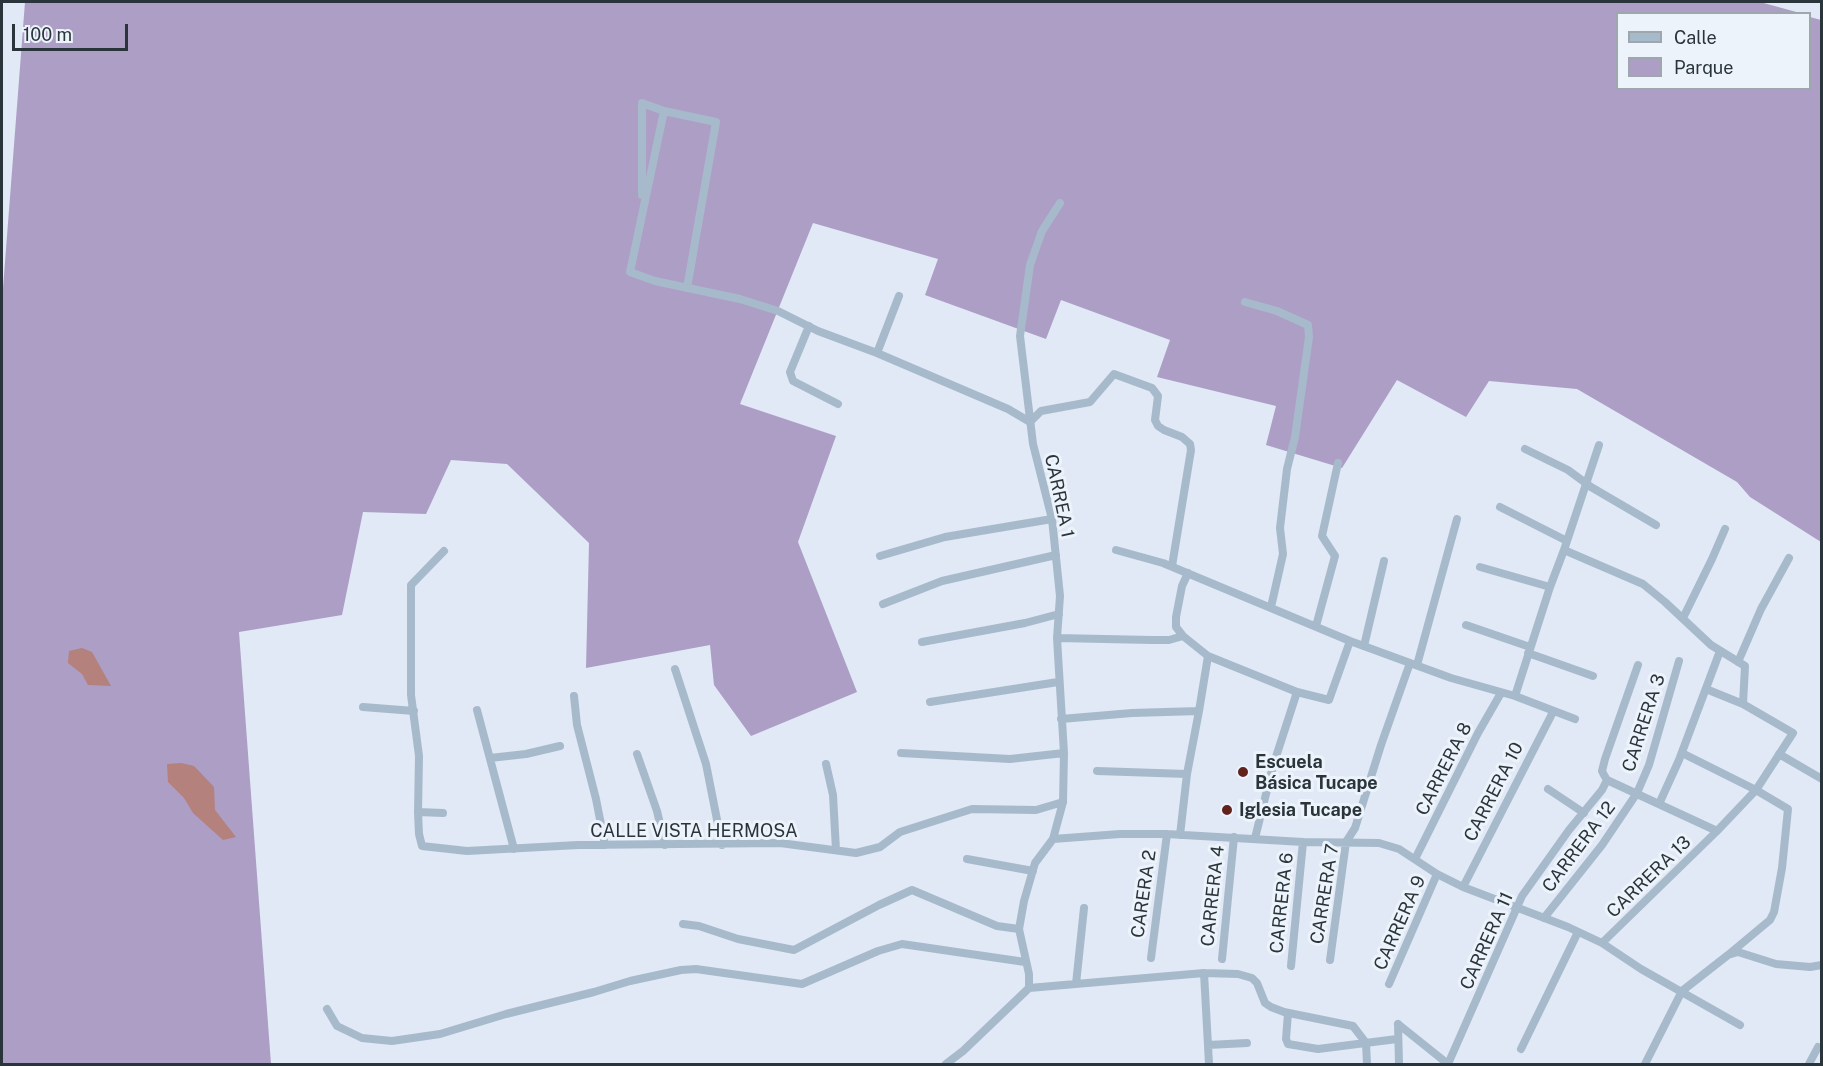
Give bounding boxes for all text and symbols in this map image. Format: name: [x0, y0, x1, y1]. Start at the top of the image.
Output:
scale bar: [15, 12, 130, 50]
legend: [1616, 12, 1811, 90]
text: 100 m: [23, 24, 72, 45]
text: Calle: [1674, 27, 1717, 48]
text: Parque: [1674, 57, 1734, 78]
street label: CARREA 1: [1040, 452, 1078, 540]
street label: CARRERA 3: [1618, 671, 1670, 775]
street label: CARRERA 8: [1411, 719, 1477, 819]
street label: CARRERA 10: [1460, 739, 1528, 845]
place label: Escuela Básica Tucape: [1255, 751, 1378, 794]
marker: Escuela Básica Tucape: [1236, 765, 1250, 779]
street label: CARRERA 12: [1538, 797, 1620, 897]
place label: Iglesia Tucape: [1239, 799, 1362, 821]
marker: Iglesia Tucape: [1220, 803, 1234, 817]
street label: CALLE VISTA HERMOSA: [590, 820, 798, 842]
street label: CARRERA 13: [1602, 832, 1696, 922]
street label: CARRERA 7: [1306, 843, 1344, 945]
street label: CARRERA 4: [1197, 845, 1229, 947]
street label: CARERA 2: [1127, 849, 1161, 939]
street label: CARRERA 6: [1266, 852, 1298, 954]
street label: CARRERA 9: [1370, 872, 1430, 974]
street label: CARRERA 11: [1456, 889, 1518, 993]

